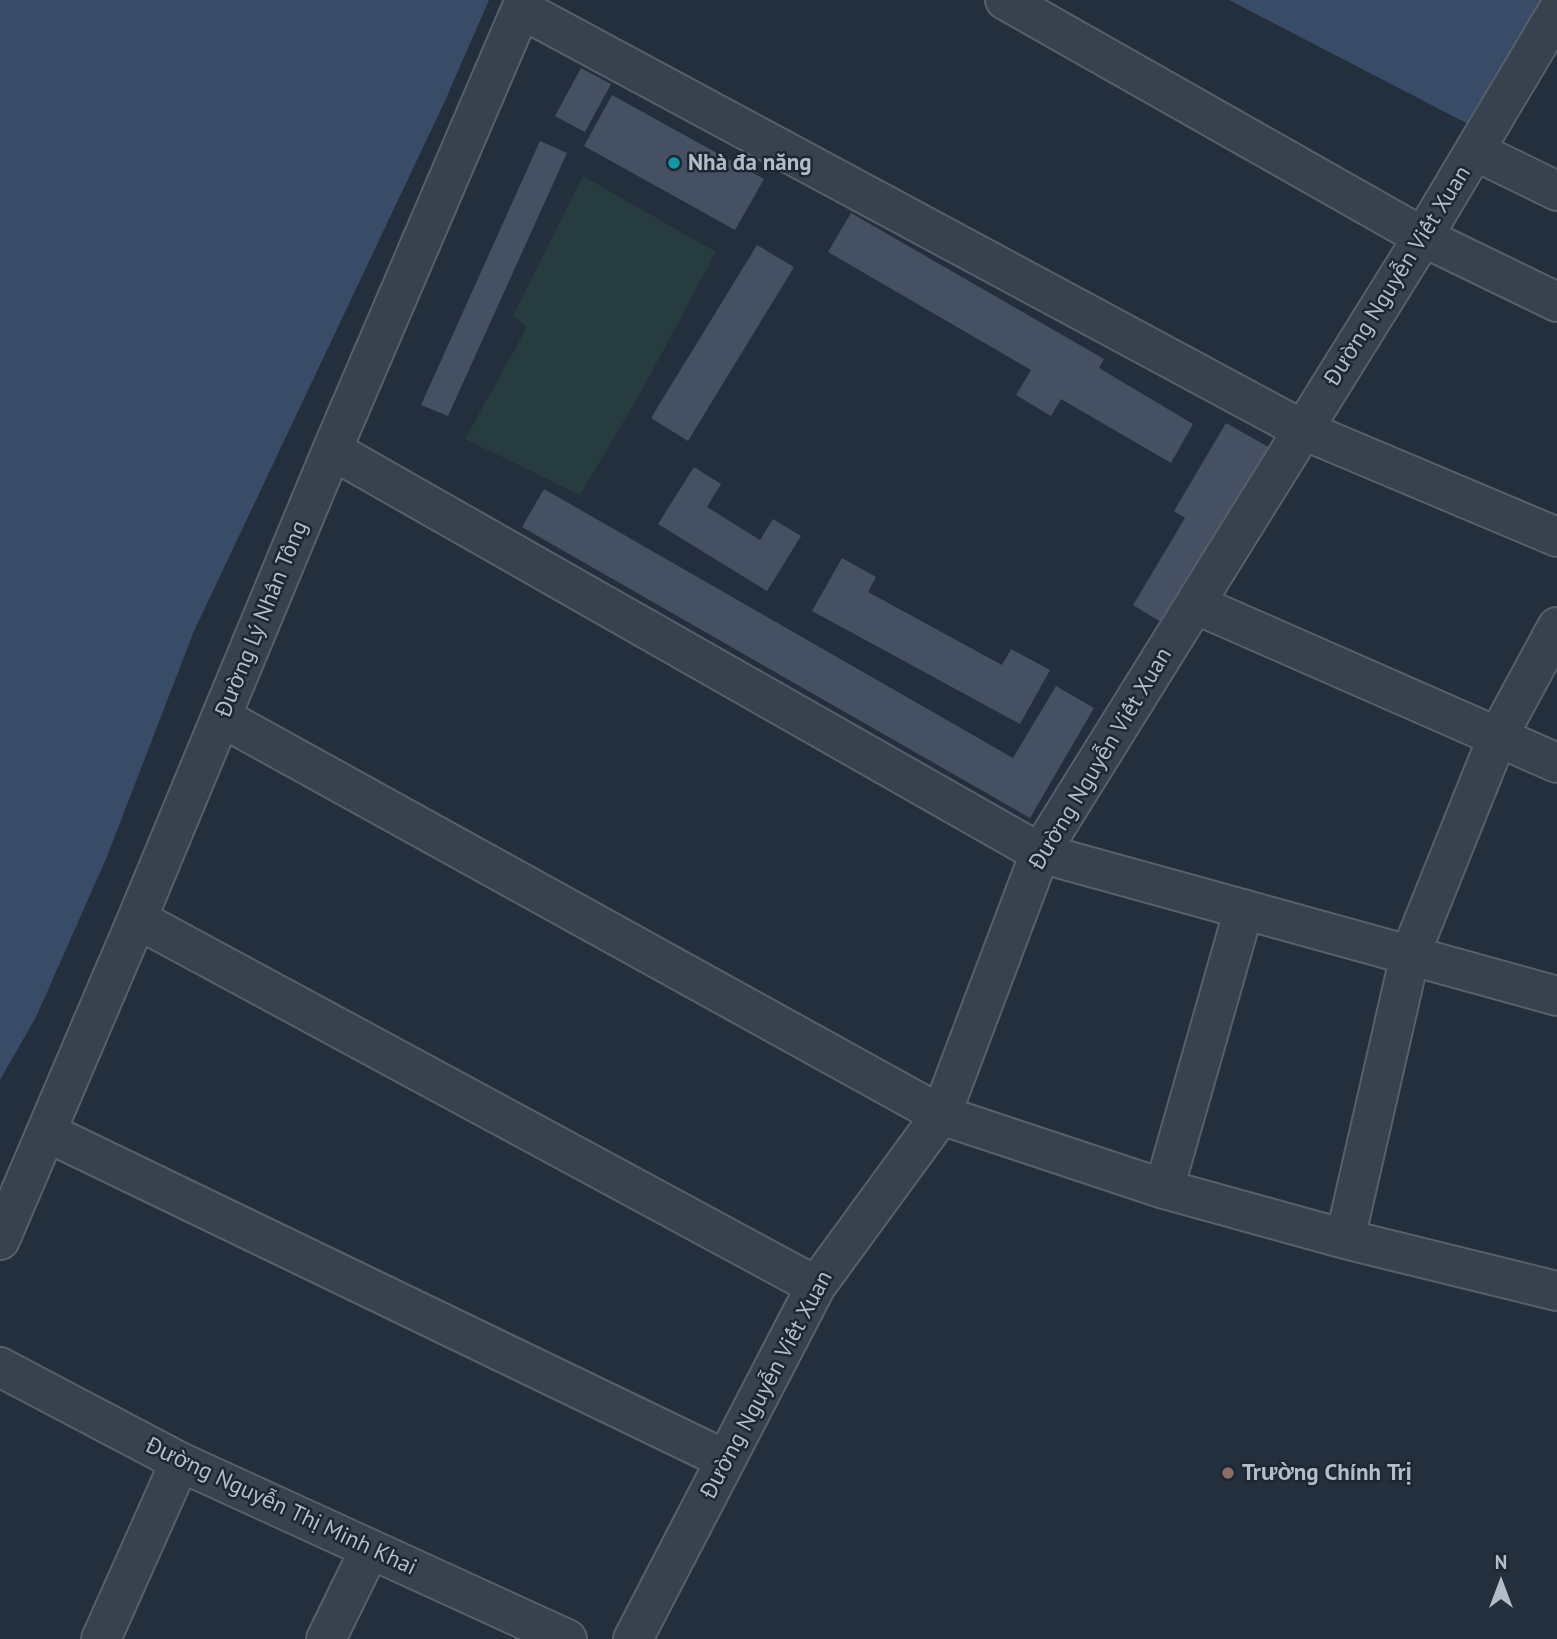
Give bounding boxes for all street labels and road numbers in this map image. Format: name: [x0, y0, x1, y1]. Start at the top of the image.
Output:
street label: Đường Nguyễn Viết Xuan: [1319, 161, 1477, 391]
street label: Đường Lý Nhân Tông: [210, 517, 314, 721]
street label: Đường Nguyễn Viết Xuan: [1024, 643, 1178, 875]
street label: Đường Nguyễn Viết Xuan: [695, 1266, 839, 1504]
street label: Đường Nguyễn Thị Minh Khai: [141, 1432, 421, 1582]

